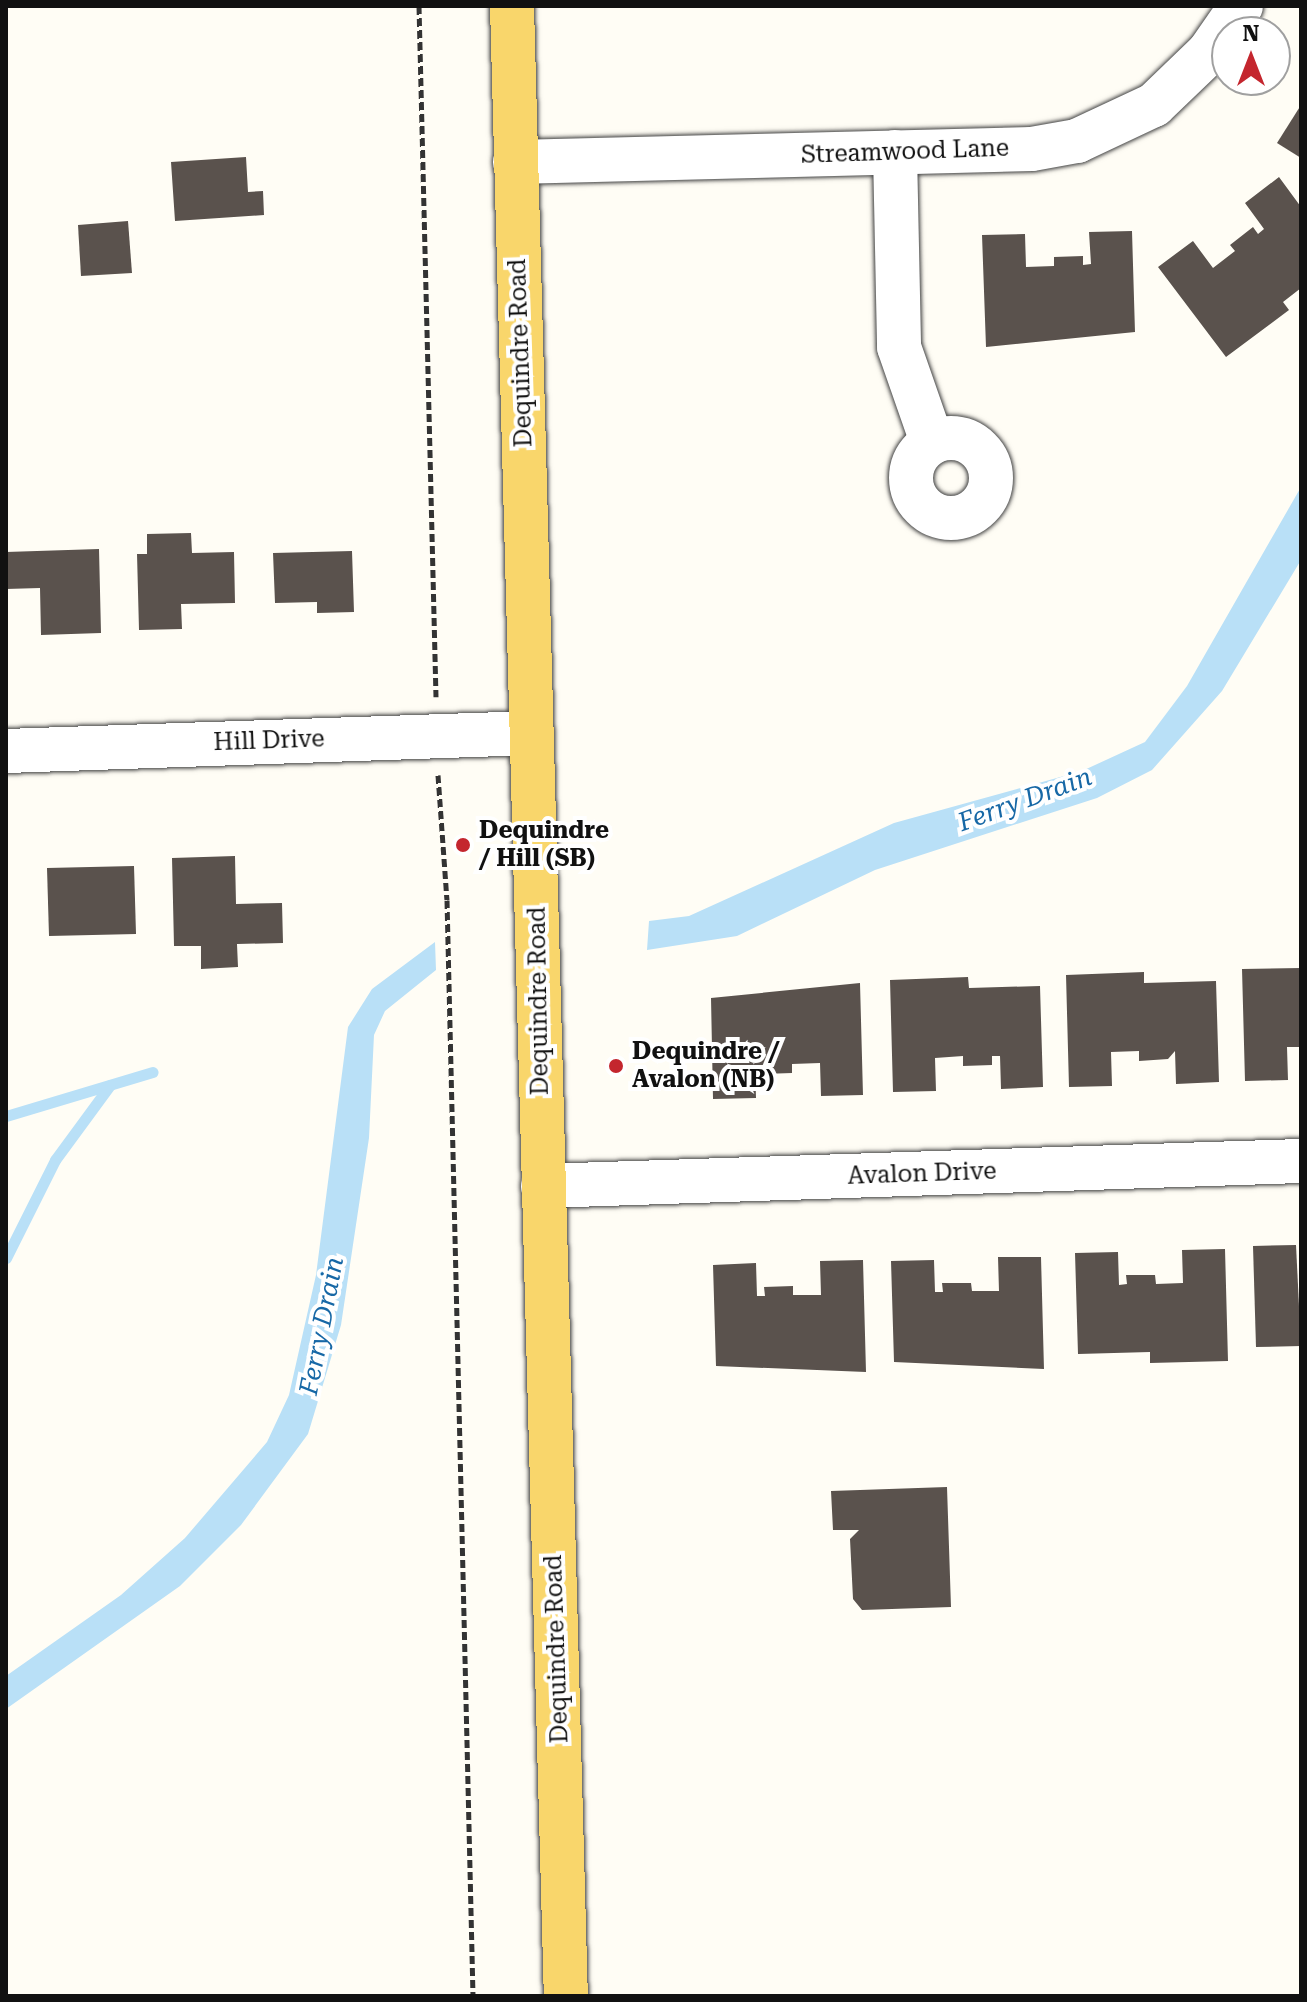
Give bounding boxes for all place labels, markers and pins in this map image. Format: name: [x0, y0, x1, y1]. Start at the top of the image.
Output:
place label: Dequindre / Hill (SB): [479, 817, 609, 873]
marker: Dequindre / Hill (SB): [454, 836, 472, 854]
place label: Dequindre / Avalon (NB): [632, 1038, 779, 1094]
marker: Dequindre / Avalon (NB): [607, 1057, 625, 1075]

